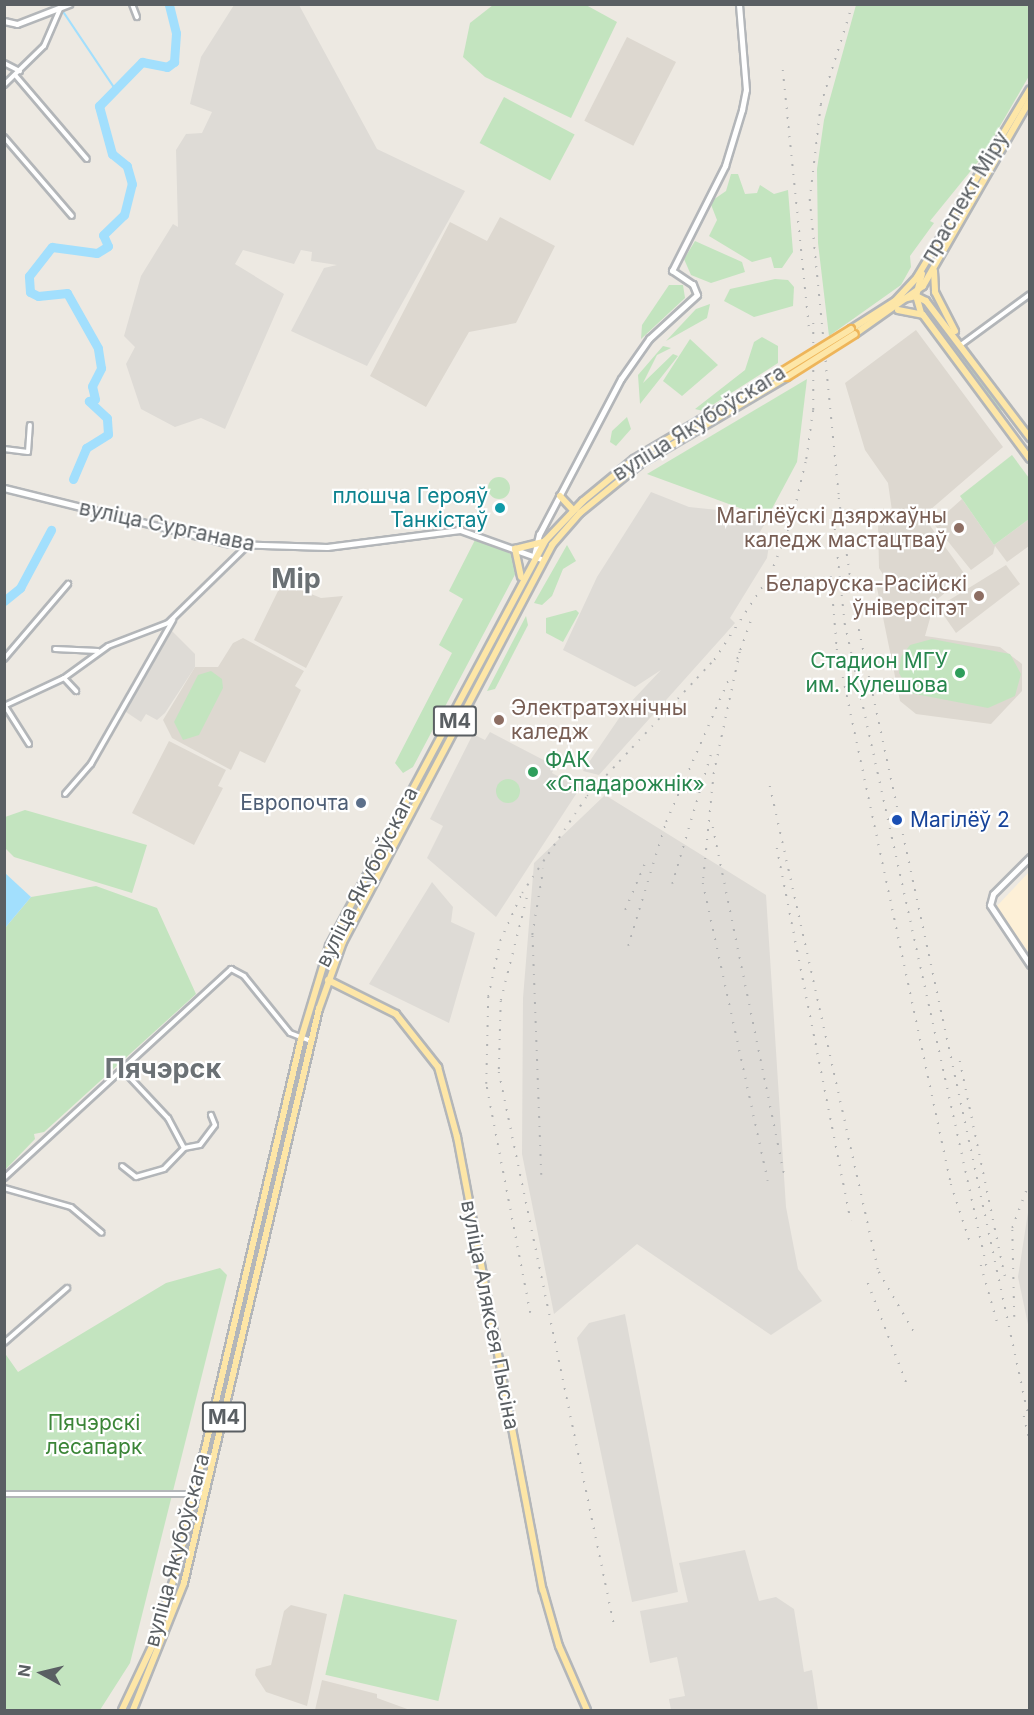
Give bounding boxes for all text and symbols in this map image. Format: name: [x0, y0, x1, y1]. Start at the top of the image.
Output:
street label: праспект Міру: [916, 127, 1014, 267]
street label: вуліца Якубоўскага: [608, 360, 790, 486]
place label: плошча Герояў Танкістаў: [333, 483, 488, 533]
street label: вуліца Сурганава: [77, 495, 257, 557]
marker: плошча Герояў Танкістаў: [493, 501, 507, 515]
place label: Магілёўскі дзяржаўны каледж мастацтваў: [716, 503, 947, 553]
marker: Магілёўскі дзяржаўны каледж мастацтваў: [952, 521, 966, 535]
district label: Мір: [271, 563, 321, 595]
place label: Беларуска-Расійскі ўніверсітэт: [765, 571, 967, 621]
marker: Беларуска-Расійскі ўніверсітэт: [972, 589, 986, 603]
place label: Стадион МГУ им. Кулешова: [805, 648, 948, 698]
marker: Стадион МГУ им. Кулешова: [953, 666, 967, 680]
place label: Электратэхнічны каледж: [511, 695, 687, 745]
road number: М4: [432, 704, 478, 738]
marker: Электратэхнічны каледж: [492, 713, 506, 727]
place label: ФАК «Спадарожнік»: [545, 747, 705, 797]
marker: ФАК «Спадарожнік»: [526, 765, 540, 779]
street label: вуліца Якубоўскага: [311, 783, 423, 971]
place label: Европочта: [240, 790, 349, 816]
marker: Европочта: [354, 796, 368, 810]
place label: Магілёў 2: [910, 807, 1010, 833]
marker: Магілёў 2: [888, 811, 906, 829]
district label: Пячэрск: [105, 1053, 221, 1085]
street label: вуліца Аляксея Пысіна: [455, 1198, 525, 1432]
road number: М4: [202, 1400, 246, 1434]
park label: Пячэрскі лесапарк: [46, 1410, 142, 1460]
street label: вуліца Якубоўскага: [139, 1451, 215, 1649]
north arrow: [12, 1643, 72, 1703]
text: N: [13, 1663, 35, 1678]

